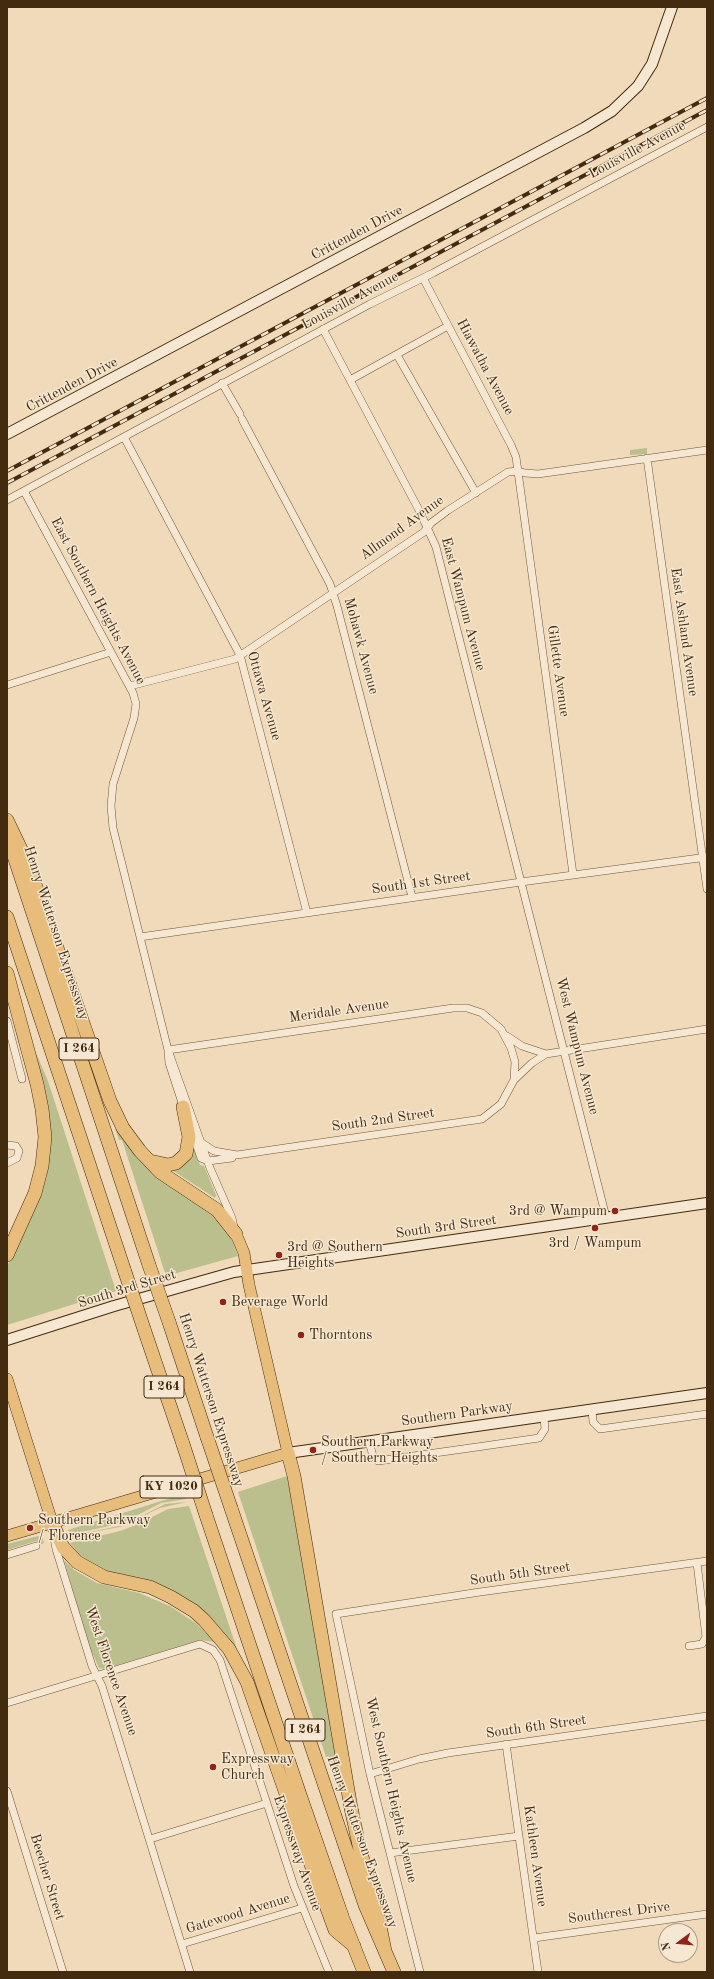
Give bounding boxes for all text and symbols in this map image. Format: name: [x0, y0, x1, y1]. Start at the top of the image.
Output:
street label: Louisville Avenue: [586, 117, 688, 183]
street label: Crittenden Drive: [308, 202, 406, 264]
street label: Louisville Avenue: [299, 268, 401, 334]
street label: Hiawatha Avenue: [453, 316, 517, 418]
street label: Crittenden Drive: [23, 354, 121, 416]
street label: Allmond Avenue: [357, 492, 447, 564]
street label: East Southern Heights Avenue: [47, 515, 149, 687]
street label: East Wampum Avenue: [437, 535, 489, 673]
street label: East Ashland Avenue: [667, 567, 701, 697]
street label: Mohawk Avenue: [340, 596, 382, 696]
street label: Gillette Avenue: [543, 624, 573, 718]
street label: Ottawa Avenue: [243, 650, 285, 742]
street label: Henry Watterson Expressway: [20, 844, 92, 1022]
street label: South 1st Street: [370, 868, 472, 898]
street label: West Wampum Avenue: [552, 976, 602, 1116]
street label: Meridale Avenue: [288, 996, 390, 1026]
road number: I 264: [59, 1038, 99, 1060]
street label: South 2nd Street: [331, 1104, 435, 1136]
place label: 3rd @ Wampum: [509, 1203, 607, 1219]
marker: 3rd @ Wampum: [610, 1206, 620, 1216]
street label: South 3rd Street: [394, 1212, 498, 1242]
marker: 3rd / Wampum: [590, 1223, 600, 1233]
place label: 3rd / Wampum: [548, 1235, 642, 1251]
place label: 3rd @ Southern Heights: [287, 1239, 383, 1272]
marker: 3rd @ Southern Heights: [274, 1250, 284, 1260]
street label: South 3rd Street: [76, 1266, 178, 1312]
place label: Beverage World: [231, 1294, 328, 1310]
marker: Beverage World: [218, 1297, 228, 1307]
street label: Henry Watterson Expressway: [175, 1311, 247, 1489]
place label: Thorntons: [309, 1327, 372, 1343]
marker: Thorntons: [296, 1330, 306, 1340]
road number: I 264: [144, 1376, 184, 1398]
street label: Southern Parkway: [400, 1398, 514, 1430]
place label: Southern Parkway / Southern Heights: [321, 1434, 438, 1466]
marker: Southern Parkway / Southern Heights: [308, 1445, 318, 1455]
road number: KY 1020: [140, 1476, 202, 1498]
place label: Southern Parkway / Florence: [38, 1512, 151, 1544]
marker: Southern Parkway / Florence: [25, 1523, 35, 1533]
street label: South 5th Street: [469, 1559, 571, 1589]
street label: West Florence Avenue: [81, 1604, 141, 1738]
street label: West Southern Heights Avenue: [361, 1696, 421, 1884]
street label: South 6th Street: [485, 1712, 587, 1742]
road number: I 264: [285, 1719, 325, 1741]
place label: Expressway Church: [221, 1751, 294, 1784]
street label: Henry Watterson Expressway: [323, 1753, 401, 1931]
marker: Expressway Church: [208, 1762, 218, 1772]
street label: Expressway Avenue: [269, 1793, 325, 1913]
street label: Kathleen Avenue: [520, 1804, 550, 1908]
street label: Beecher Street: [26, 1832, 68, 1922]
street label: Gatewood Avenue: [184, 1890, 292, 1938]
street label: Southcrest Drive: [567, 1898, 671, 1928]
north arrow: [658, 1923, 698, 1963]
text: N: [661, 1941, 673, 1952]

